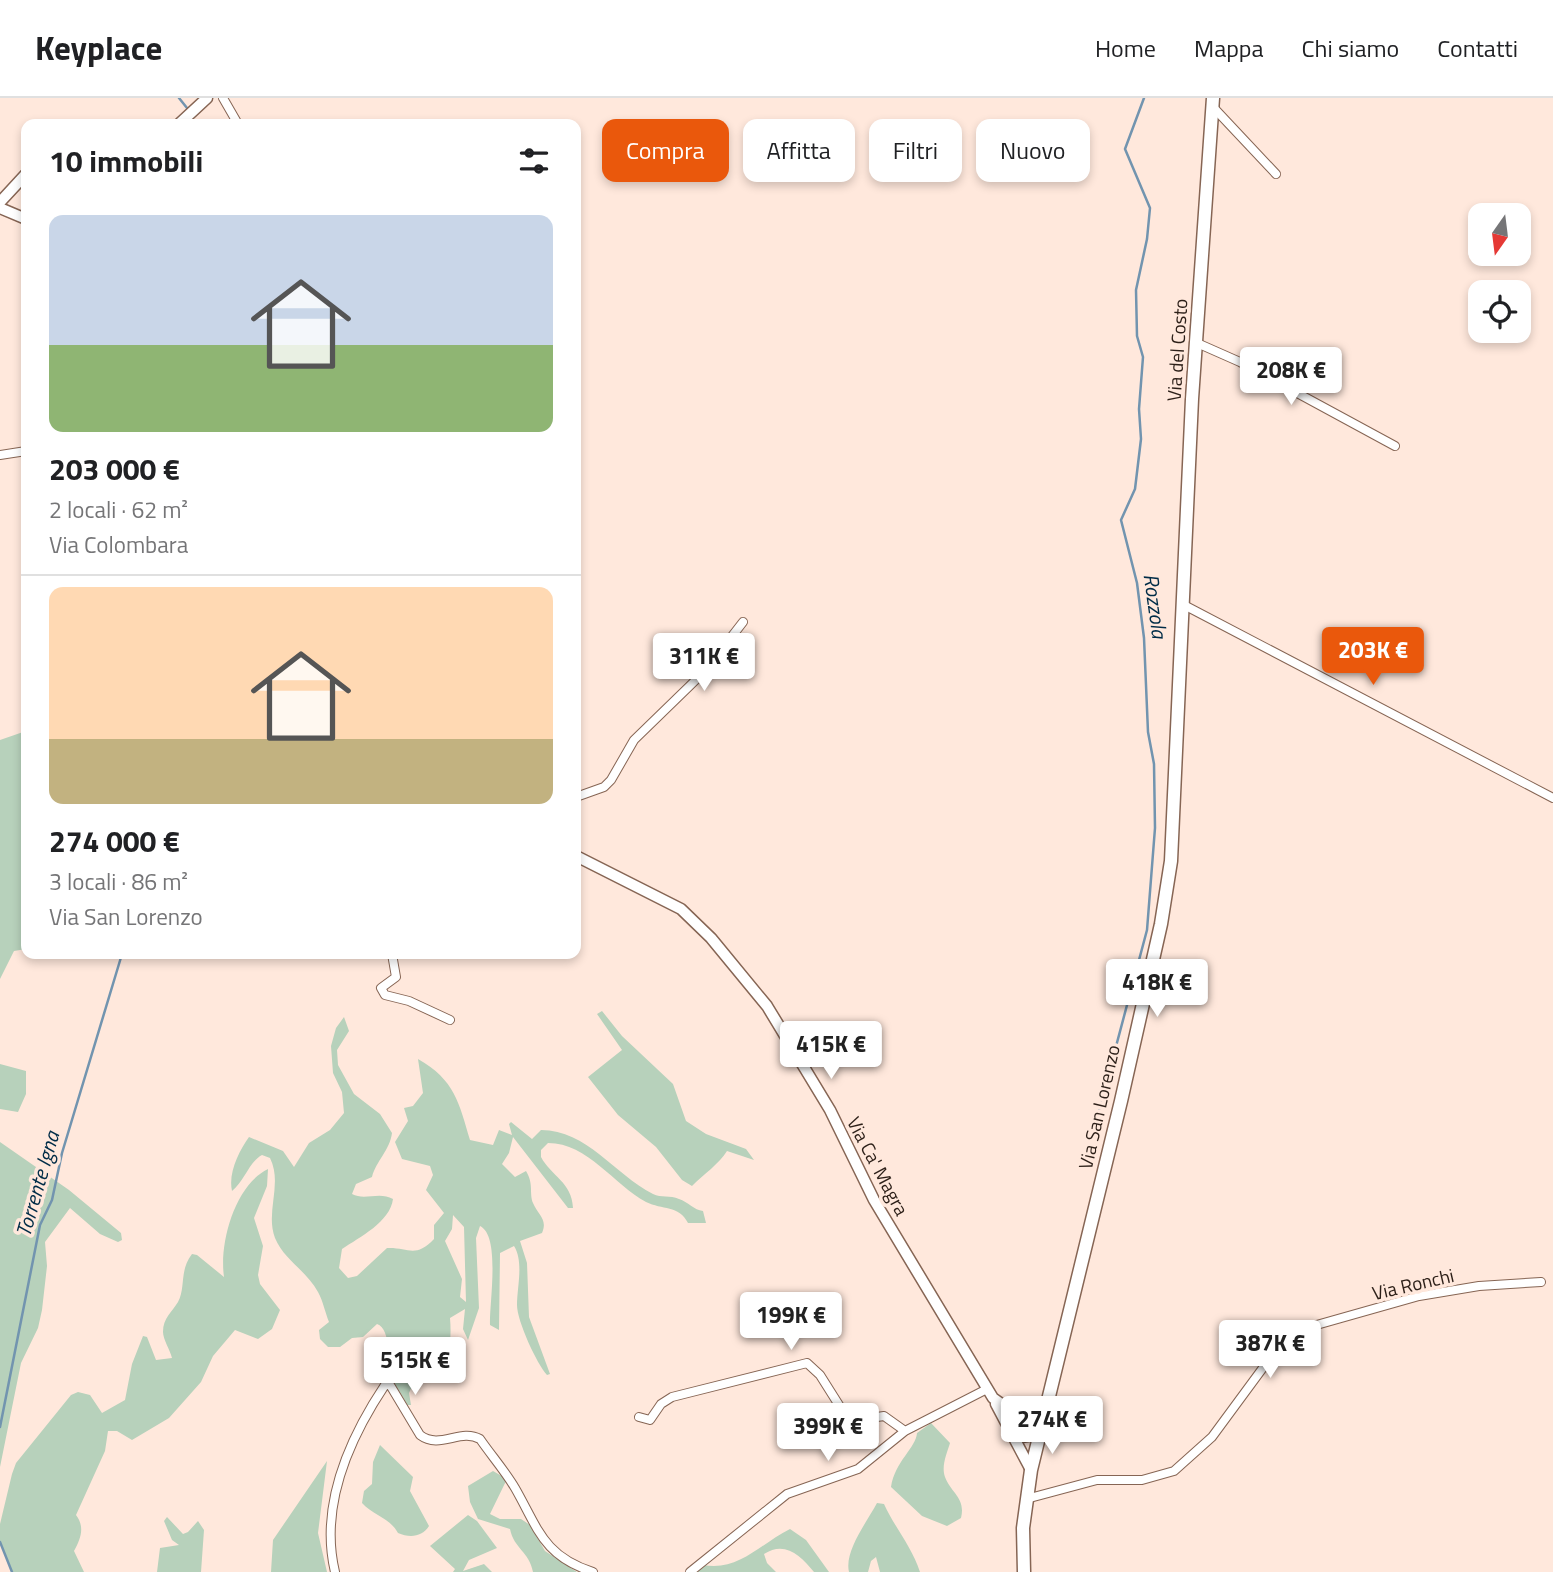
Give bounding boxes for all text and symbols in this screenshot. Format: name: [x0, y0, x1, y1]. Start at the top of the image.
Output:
text: Keyplace: [35, 23, 162, 73]
text: Home: [1095, 30, 1156, 66]
text: Mappa: [1194, 30, 1263, 66]
text: Chi siamo: [1301, 30, 1399, 66]
text: Contatti: [1437, 30, 1518, 66]
chip: Compra: [602, 119, 729, 182]
chip: Affitta: [743, 119, 855, 182]
chip: Filtri: [869, 119, 962, 182]
chip: Nuovo: [976, 119, 1090, 182]
text: 10 immobili: [49, 138, 203, 184]
icon: filters: [515, 142, 553, 180]
north arrow: [1468, 203, 1531, 266]
map controls: [1468, 203, 1531, 343]
icon: home: [238, 261, 364, 387]
button: locate: [1468, 280, 1531, 343]
street label: Via del Costo: [1158, 298, 1195, 402]
pin: 208K €: [1234, 348, 1348, 407]
text: 208K €: [1256, 352, 1326, 387]
text: 203 000 €: [49, 446, 180, 492]
text: 2 locali · 62 m²: [49, 492, 188, 527]
text: Via Colombara: [49, 527, 188, 562]
water label: Rozzola: [1136, 572, 1177, 642]
pin: 203K €: [1316, 628, 1430, 687]
text: 203K €: [1338, 632, 1408, 667]
icon: home: [238, 633, 364, 759]
pin: 311K €: [647, 634, 761, 693]
text: 311K €: [669, 638, 739, 673]
text: 274 000 €: [49, 818, 180, 864]
text: 3 locali · 86 m²: [49, 864, 188, 899]
text: Via San Lorenzo: [49, 899, 203, 934]
pin: 418K €: [1100, 960, 1214, 1019]
text: 418K €: [1122, 964, 1192, 999]
pin: 415K €: [774, 1021, 888, 1081]
text: 415K €: [796, 1026, 866, 1061]
street label: Via San Lorenzo: [1070, 1042, 1127, 1172]
street label: Via Ca' Magra: [840, 1111, 917, 1221]
water label: Torrente Igna: [7, 1126, 68, 1240]
street label: Via Ronchi: [1369, 1260, 1457, 1307]
pin: 199K €: [734, 1292, 848, 1352]
text: 199K €: [756, 1297, 826, 1332]
pin: 387K €: [1213, 1320, 1327, 1380]
text: 387K €: [1235, 1325, 1305, 1360]
pin: 515K €: [358, 1338, 472, 1397]
text: 515K €: [380, 1342, 450, 1377]
pin: 274K €: [995, 1396, 1109, 1456]
text: 274K €: [1017, 1401, 1087, 1436]
pin: 399K €: [771, 1404, 885, 1463]
text: 399K €: [793, 1408, 863, 1443]

